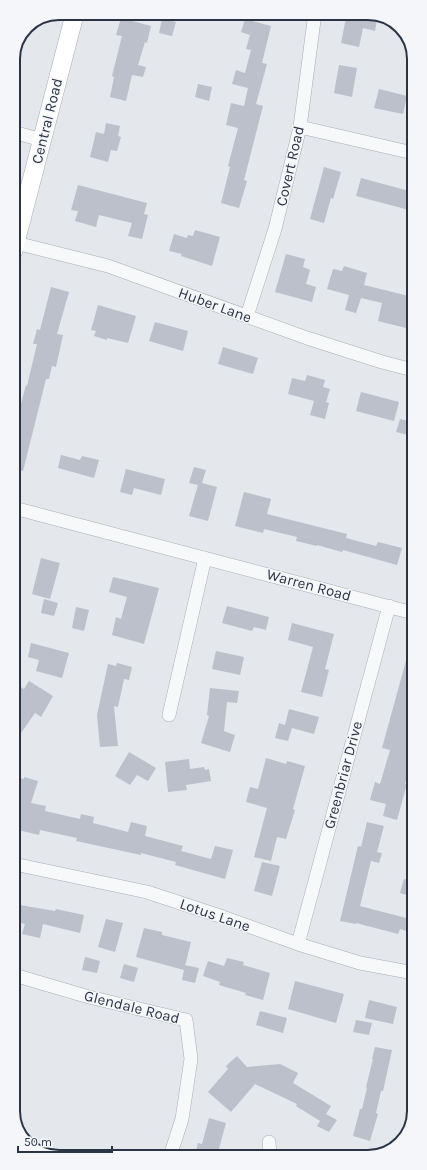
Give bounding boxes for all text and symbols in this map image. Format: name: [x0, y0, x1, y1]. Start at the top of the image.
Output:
street label: Central Road: [28, 76, 66, 166]
street label: Covert Road: [272, 124, 308, 208]
street label: Huber Lane: [176, 283, 254, 327]
street label: Warren Road: [265, 565, 353, 605]
street label: Greenbriar Drive: [320, 719, 366, 831]
street label: Lotus Lane: [177, 895, 253, 935]
street label: Glendale Road: [82, 986, 182, 1028]
scale bar: [18, 1128, 112, 1154]
text: 50 m: [24, 1135, 52, 1149]

